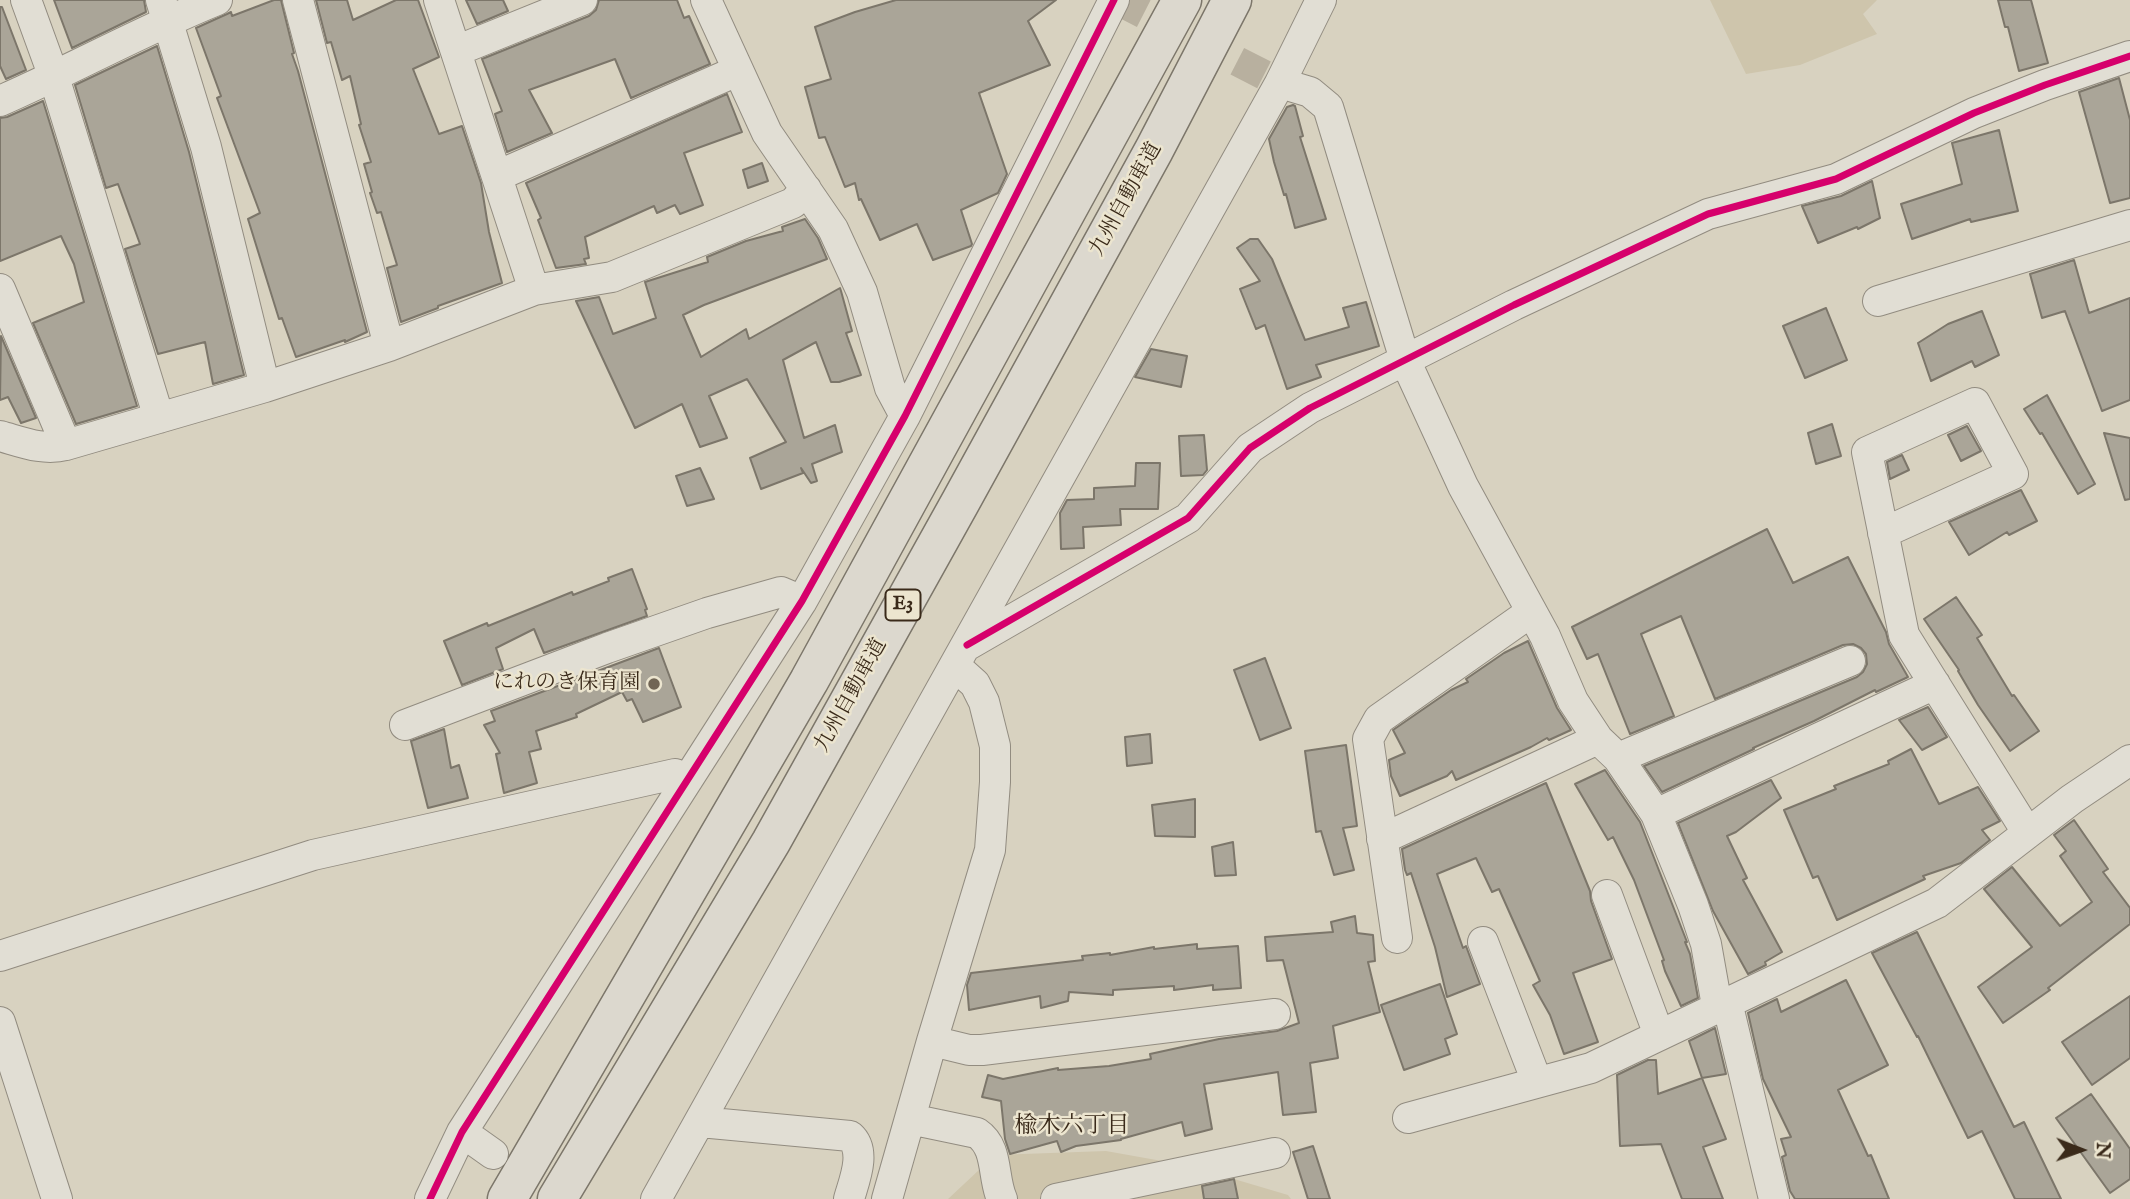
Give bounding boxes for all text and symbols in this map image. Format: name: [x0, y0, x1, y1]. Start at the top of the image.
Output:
street label: 九州自動車道: [1085, 139, 1169, 261]
road number: E3: [886, 590, 920, 620]
street label: 九州自動車道: [810, 635, 894, 757]
place label: にれのき保育園: [493, 671, 640, 697]
marker: にれのき保育園: [646, 676, 662, 692]
district label: 楡木六丁目: [1015, 1113, 1129, 1141]
north arrow: [2046, 1115, 2116, 1185]
text: N: [2090, 1142, 2114, 1159]

